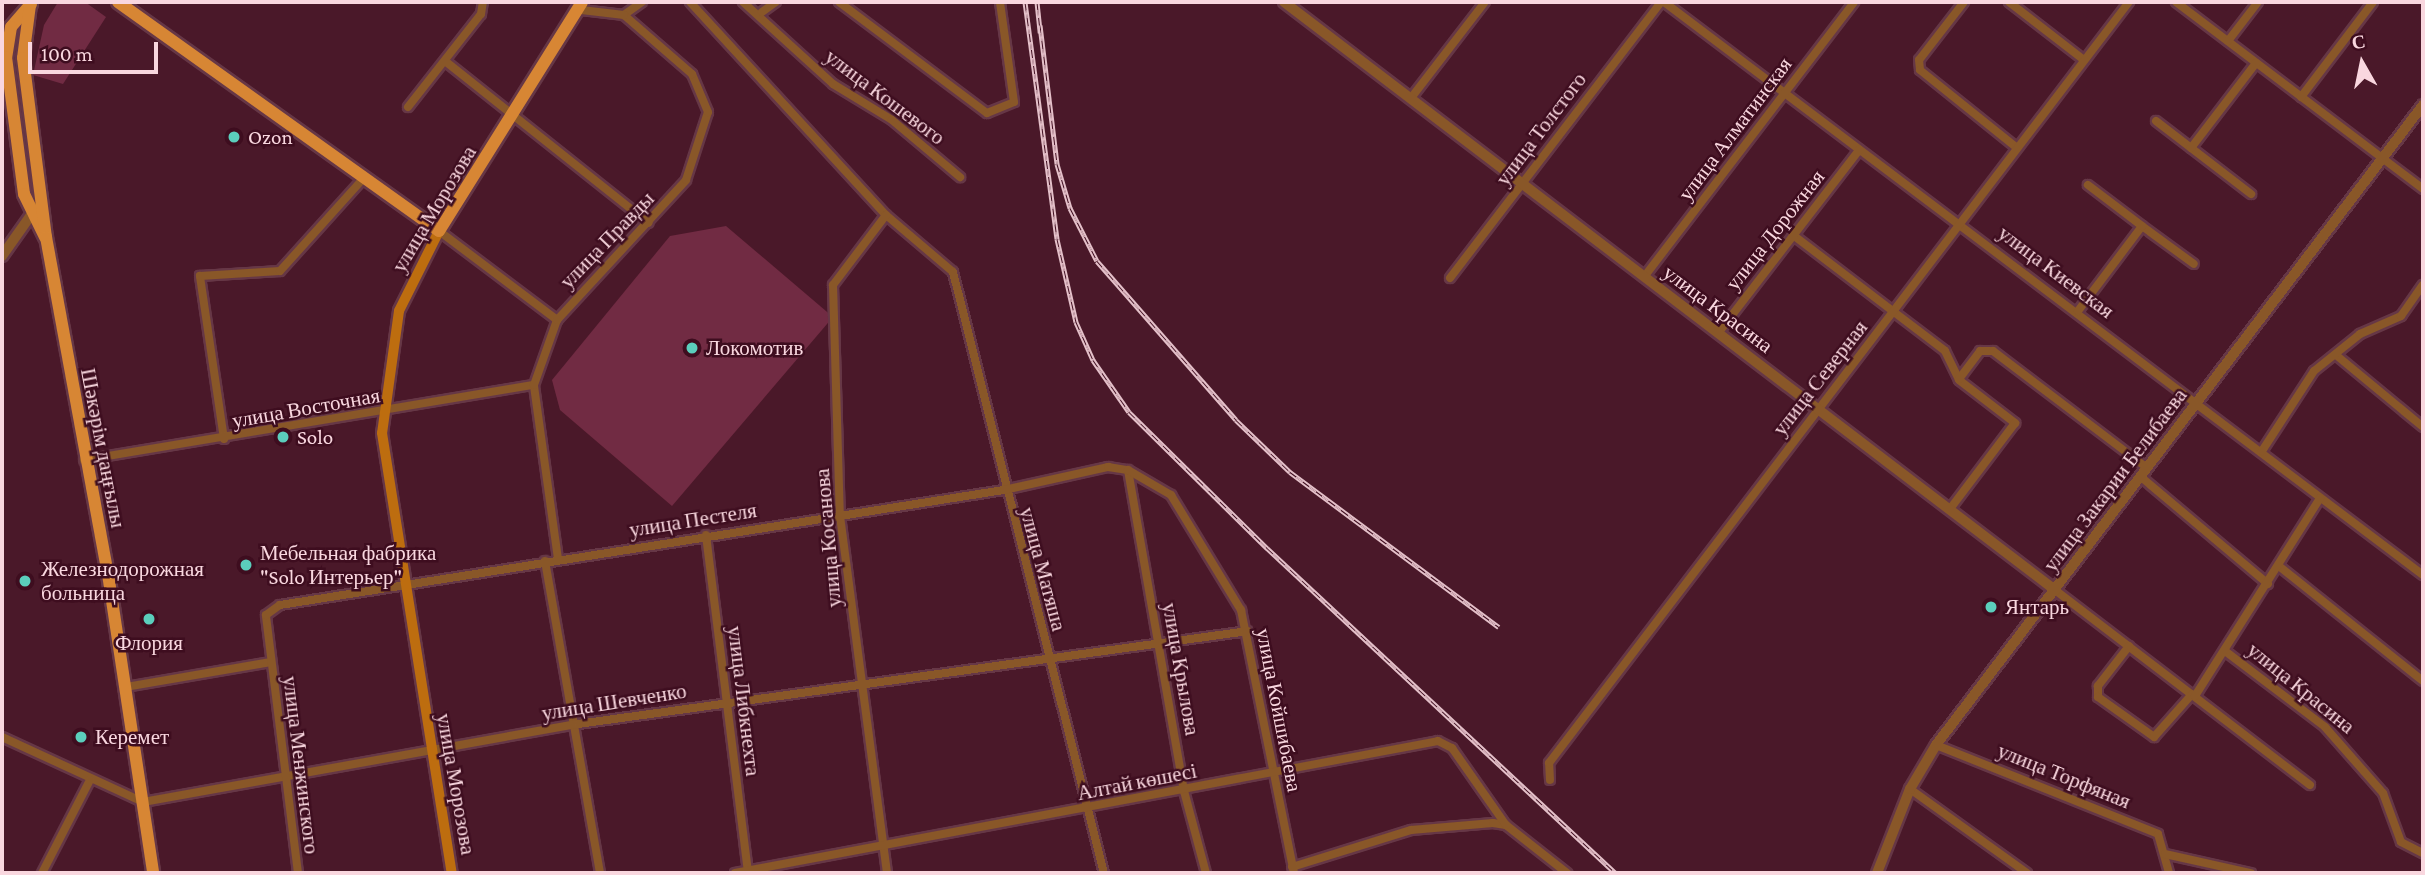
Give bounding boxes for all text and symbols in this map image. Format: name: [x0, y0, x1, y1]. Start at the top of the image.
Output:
scale bar: [32, 28, 161, 72]
north arrow: [2327, 28, 2397, 98]
text: С: [2350, 30, 2367, 53]
text: 100 m: [41, 42, 93, 66]
street label: улица Кошевого: [820, 44, 950, 150]
street label: улица Алматинская: [1673, 52, 1797, 206]
street label: улица Толстого: [1490, 67, 1592, 191]
place label: Ozon: [248, 124, 293, 150]
marker: Ozon: [226, 129, 242, 145]
street label: улица Морозова: [386, 141, 482, 277]
street label: улица Дорожная: [1720, 165, 1830, 295]
street label: улица Правды: [555, 186, 659, 294]
street label: улица Киевская: [1993, 220, 2119, 324]
street label: улица Красина: [1658, 260, 1778, 358]
street label: улица Северная: [1767, 315, 1873, 441]
place label: Локомотив: [706, 335, 803, 361]
marker: Локомотив: [684, 340, 700, 356]
street label: Шәкәрім даңғылы: [75, 366, 131, 530]
street label: улица Восточная: [230, 383, 382, 433]
street label: улица Закарии Белибаева: [2038, 383, 2192, 577]
place label: Solo: [297, 424, 333, 450]
marker: Solo: [275, 429, 291, 445]
street label: улица Косанова: [809, 467, 847, 609]
street label: улица Пестеля: [627, 497, 759, 543]
street label: улица Матяша: [1014, 504, 1072, 634]
place label: Мебельная фабрика "Solo Интерьер": [260, 540, 436, 590]
place label: Железнодорожная больница: [41, 556, 204, 606]
marker: Мебельная фабрика "Solo Интерьер": [238, 557, 254, 573]
marker: Железнодорожная больница: [15, 571, 35, 591]
place label: Янтарь: [2005, 594, 2069, 620]
marker: Янтарь: [1983, 599, 1999, 615]
street label: улица Крылова: [1157, 601, 1205, 737]
marker: Флория: [141, 611, 157, 627]
street label: улица Либкнехта: [722, 624, 766, 778]
street label: улица Койшибаева: [1251, 626, 1307, 794]
place label: Флория: [115, 630, 183, 656]
street label: улица Красина: [2242, 637, 2360, 739]
street label: улица Менжинского: [278, 674, 324, 856]
street label: улица Шевченко: [540, 678, 688, 726]
street label: улица Морозова: [431, 711, 481, 857]
place label: Керемет: [95, 724, 169, 750]
marker: Керемет: [73, 729, 89, 745]
street label: улица Торфяная: [1994, 738, 2134, 814]
street label: Алтай көшесі: [1075, 758, 1199, 806]

